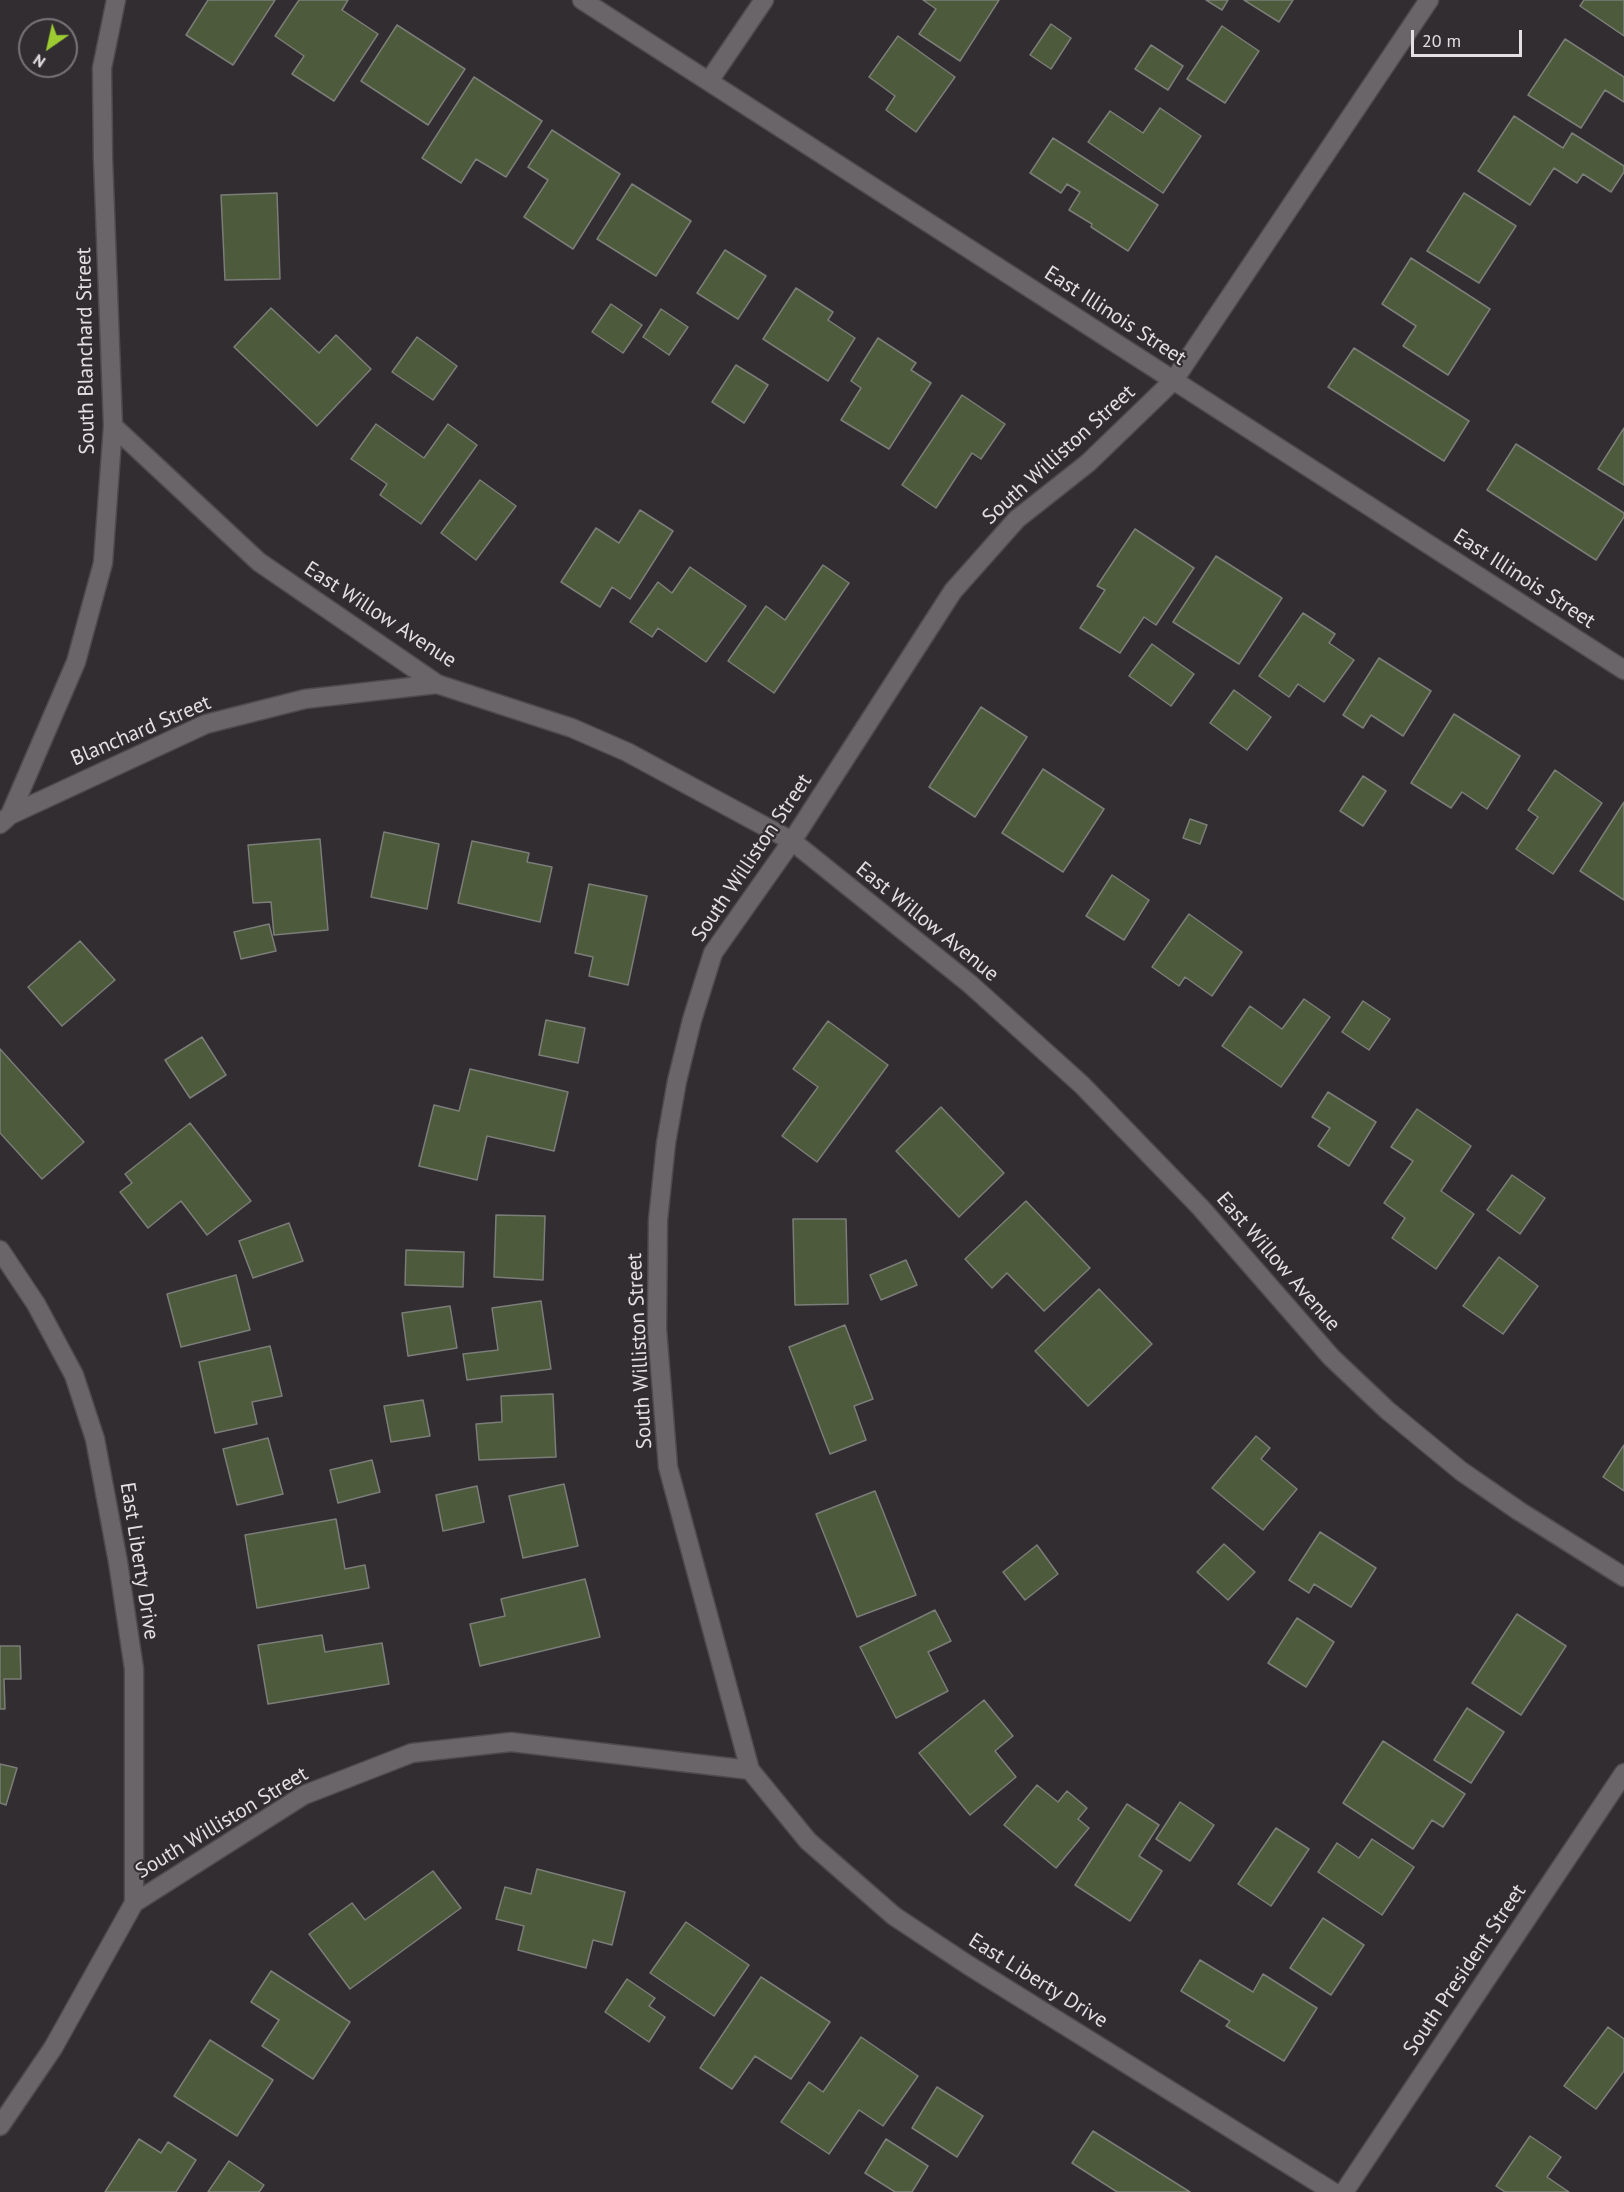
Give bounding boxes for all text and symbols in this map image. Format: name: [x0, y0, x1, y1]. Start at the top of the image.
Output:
north arrow: [18, 18, 78, 78]
scale bar: [1414, 18, 1525, 56]
text: 20 m: [1422, 29, 1461, 52]
text: N: [29, 50, 49, 72]
street label: South Blanchard Street: [72, 247, 100, 455]
street label: East Illinois Street: [1039, 261, 1191, 371]
street label: South Williston Street: [978, 380, 1140, 530]
street label: East Illinois Street: [1448, 524, 1600, 634]
street label: East Willow Avenue: [299, 556, 461, 674]
street label: Blanchard Street: [67, 690, 215, 772]
street label: South Williston Street: [687, 769, 817, 947]
street label: East Willow Avenue: [851, 857, 1003, 987]
street label: East Willow Avenue: [1211, 1187, 1345, 1337]
street label: South Williston Street: [622, 1252, 658, 1450]
street label: East Liberty Drive: [114, 1480, 164, 1642]
street label: South Williston Street: [131, 1762, 313, 1884]
street label: South President Street: [1398, 1880, 1532, 2060]
street label: East Liberty Drive: [964, 1928, 1112, 2034]

